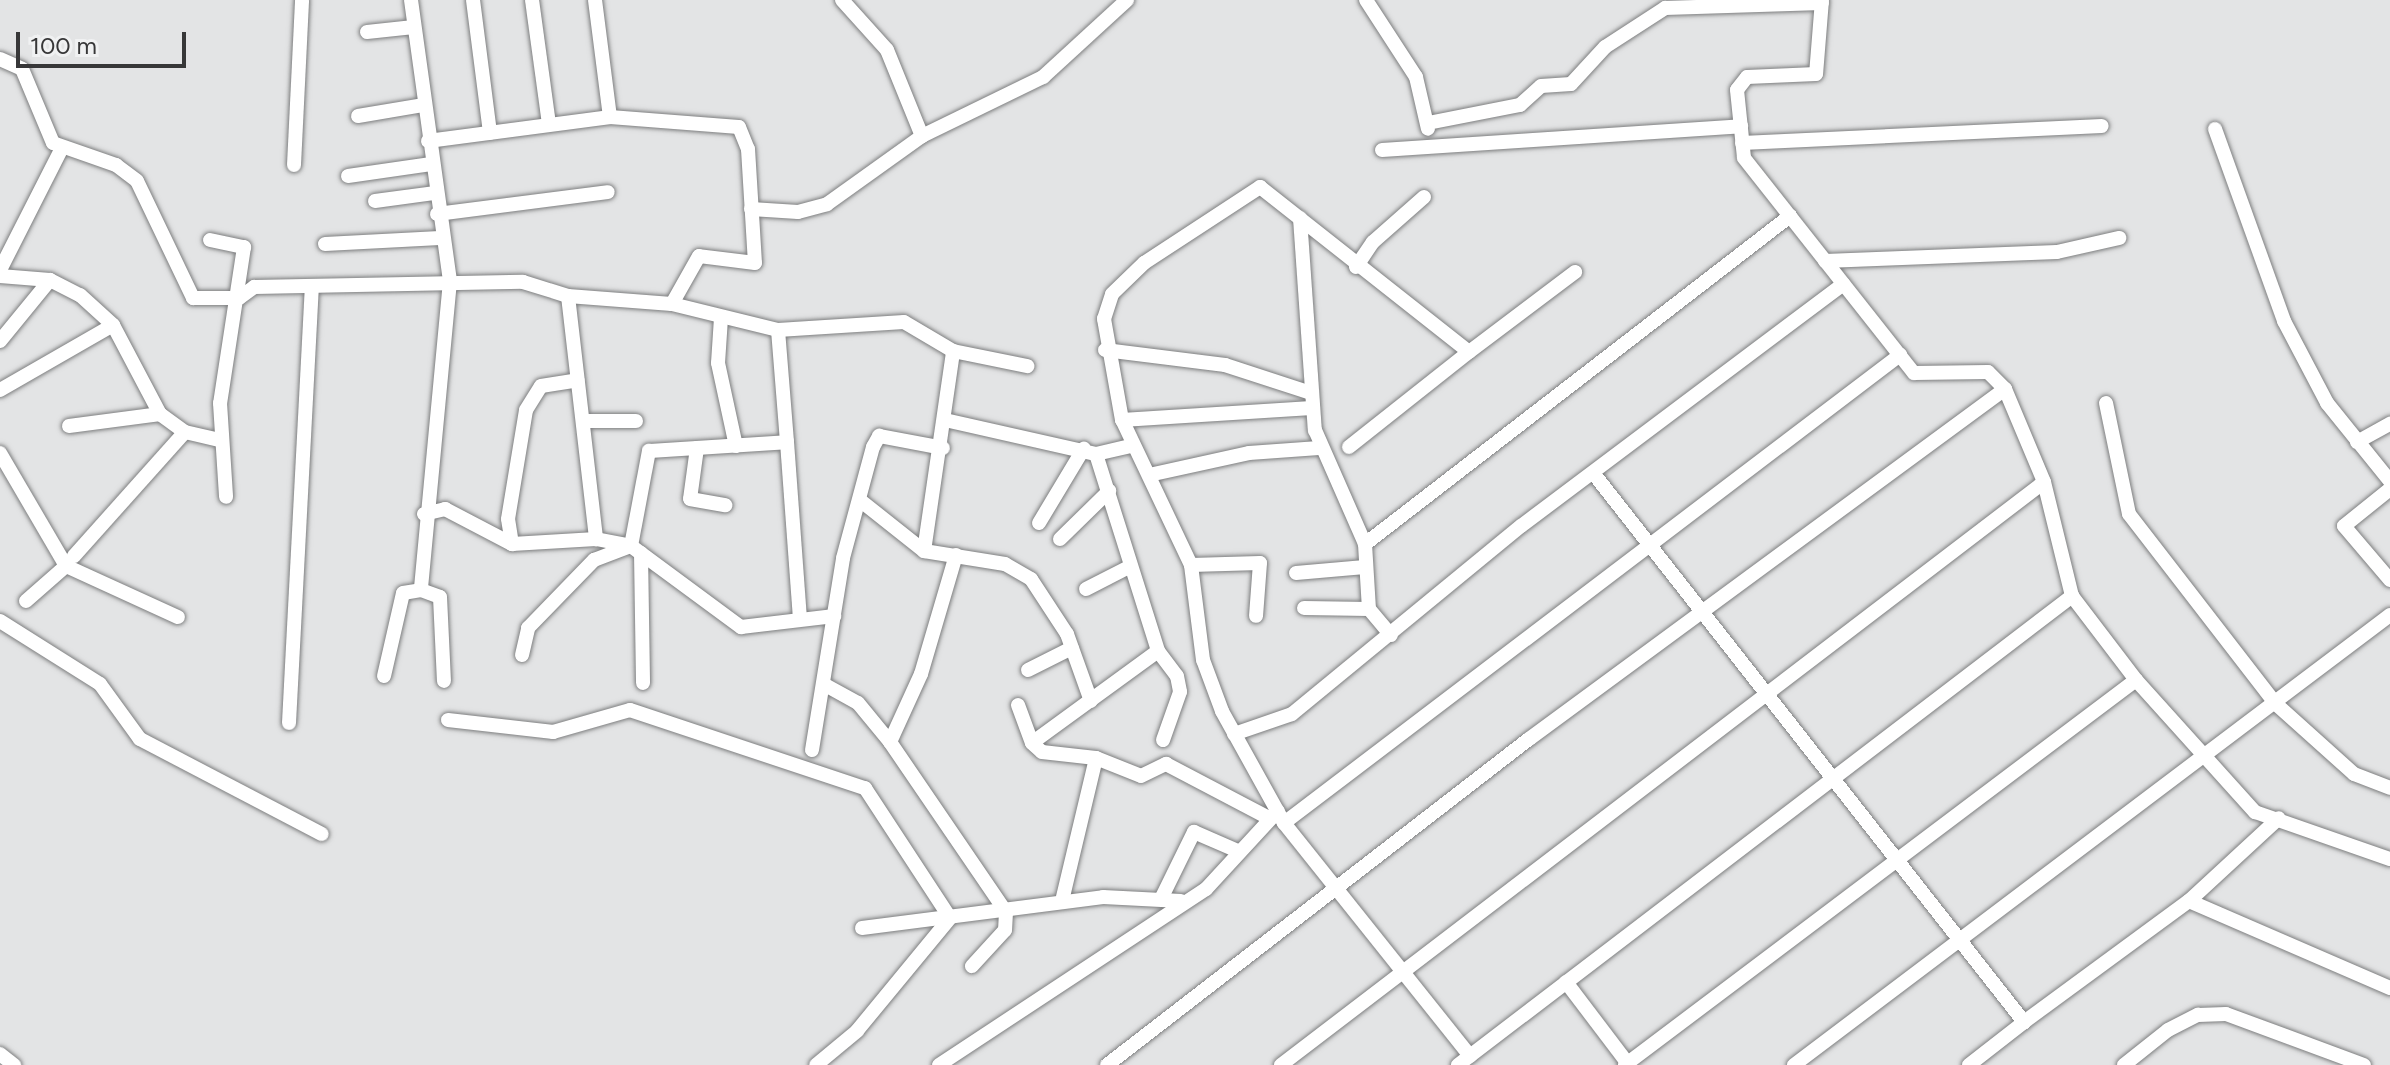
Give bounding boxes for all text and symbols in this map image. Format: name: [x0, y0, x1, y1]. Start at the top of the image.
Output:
scale bar: [20, 16, 190, 66]
text: 100 m: [30, 31, 97, 60]

